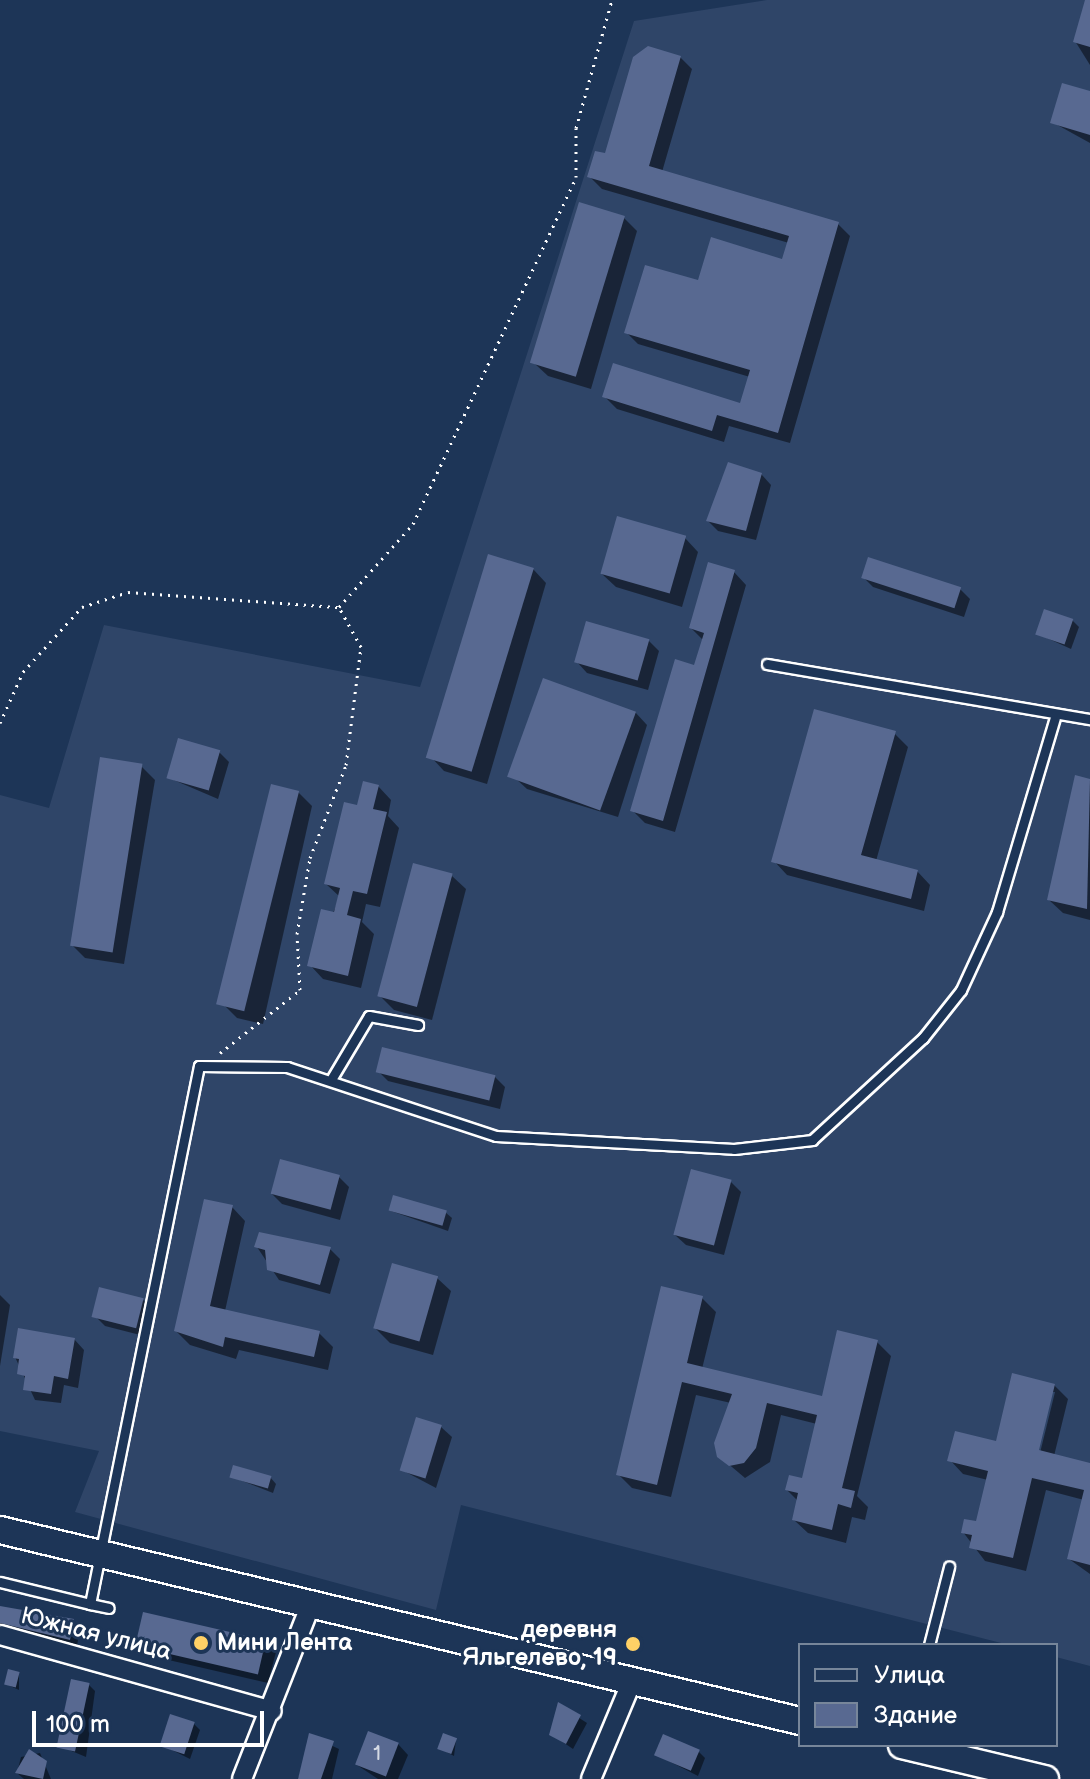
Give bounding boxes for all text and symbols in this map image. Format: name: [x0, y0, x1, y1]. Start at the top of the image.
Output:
street label: Южная улица: [18, 1601, 174, 1667]
place label: деревня Яльгелево, 19: [462, 1616, 617, 1672]
place label: Мини Лента: [217, 1629, 352, 1657]
marker: Мини Лента: [192, 1634, 210, 1652]
marker: деревня Яльгелево, 19: [624, 1635, 642, 1653]
legend: [798, 1643, 1058, 1747]
text: Улица: [874, 1661, 945, 1690]
scale bar: [36, 1695, 268, 1745]
text: Здание: [874, 1701, 957, 1730]
text: 100 m: [46, 1710, 110, 1739]
house number: 1: [373, 1742, 381, 1766]

